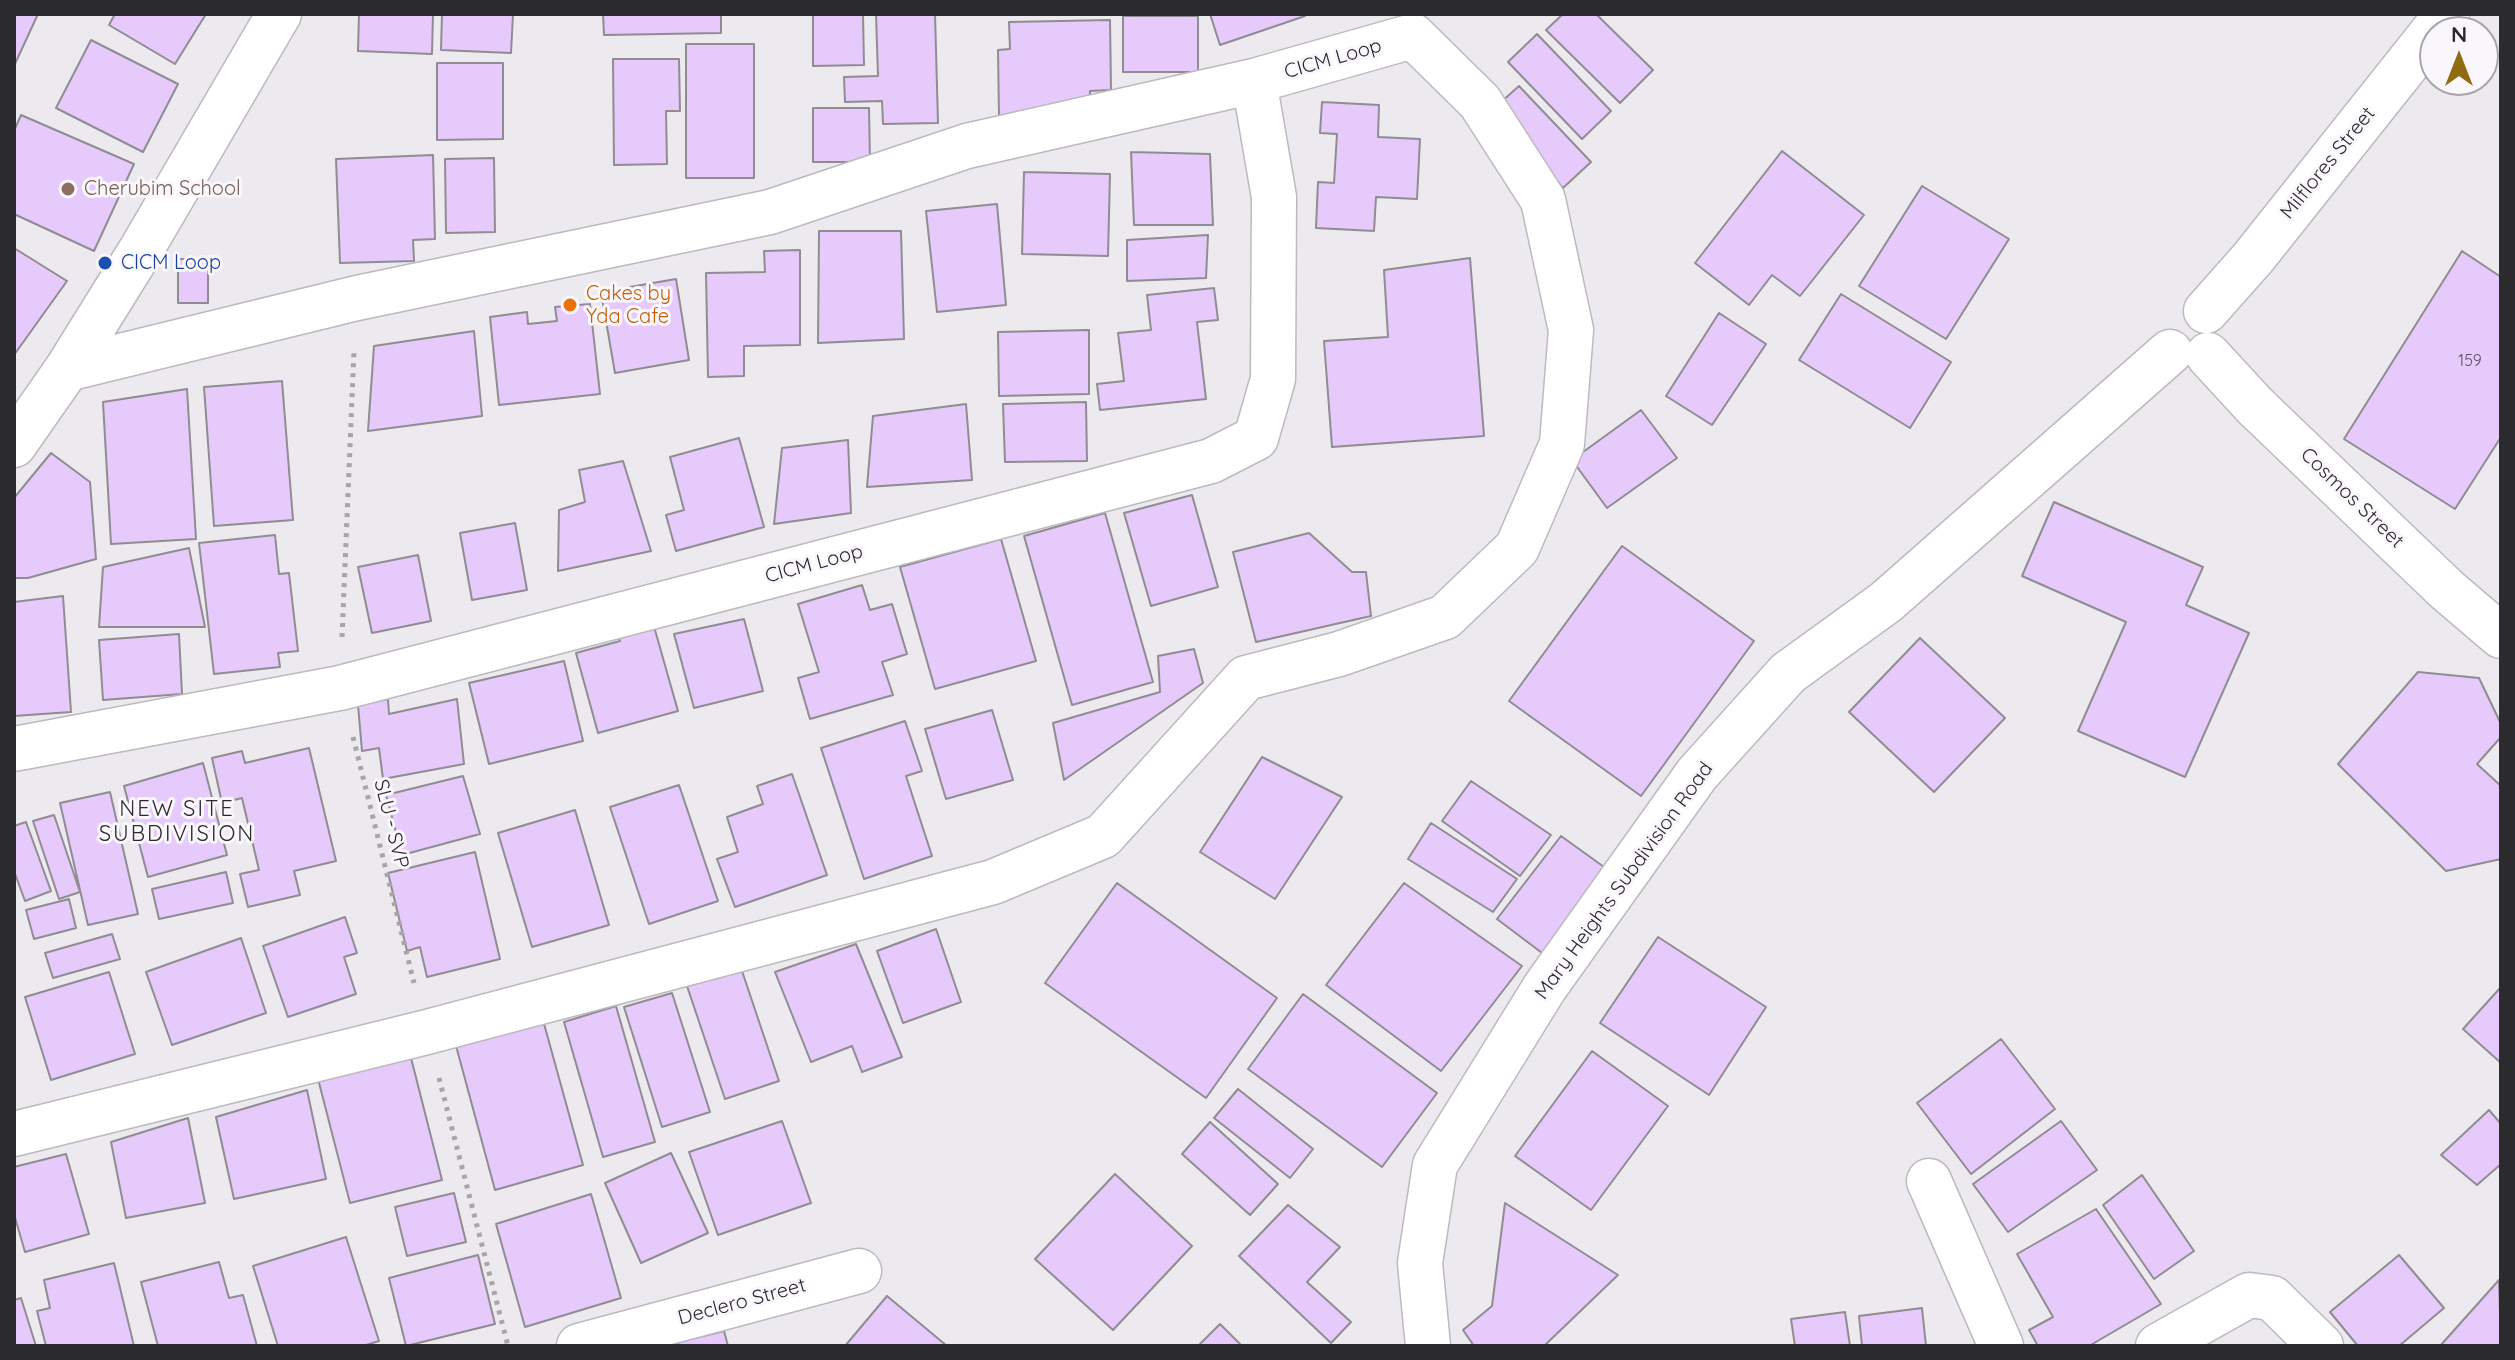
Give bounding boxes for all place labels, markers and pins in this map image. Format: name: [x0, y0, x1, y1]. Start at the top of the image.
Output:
place label: Cherubim School: [84, 177, 241, 201]
marker: Cherubim School: [59, 180, 77, 198]
place label: CICM Loop: [121, 251, 221, 275]
marker: CICM Loop: [96, 254, 114, 272]
place label: Cakes by Yda Cafe: [586, 282, 671, 329]
marker: Cakes by Yda Cafe: [561, 296, 579, 314]

